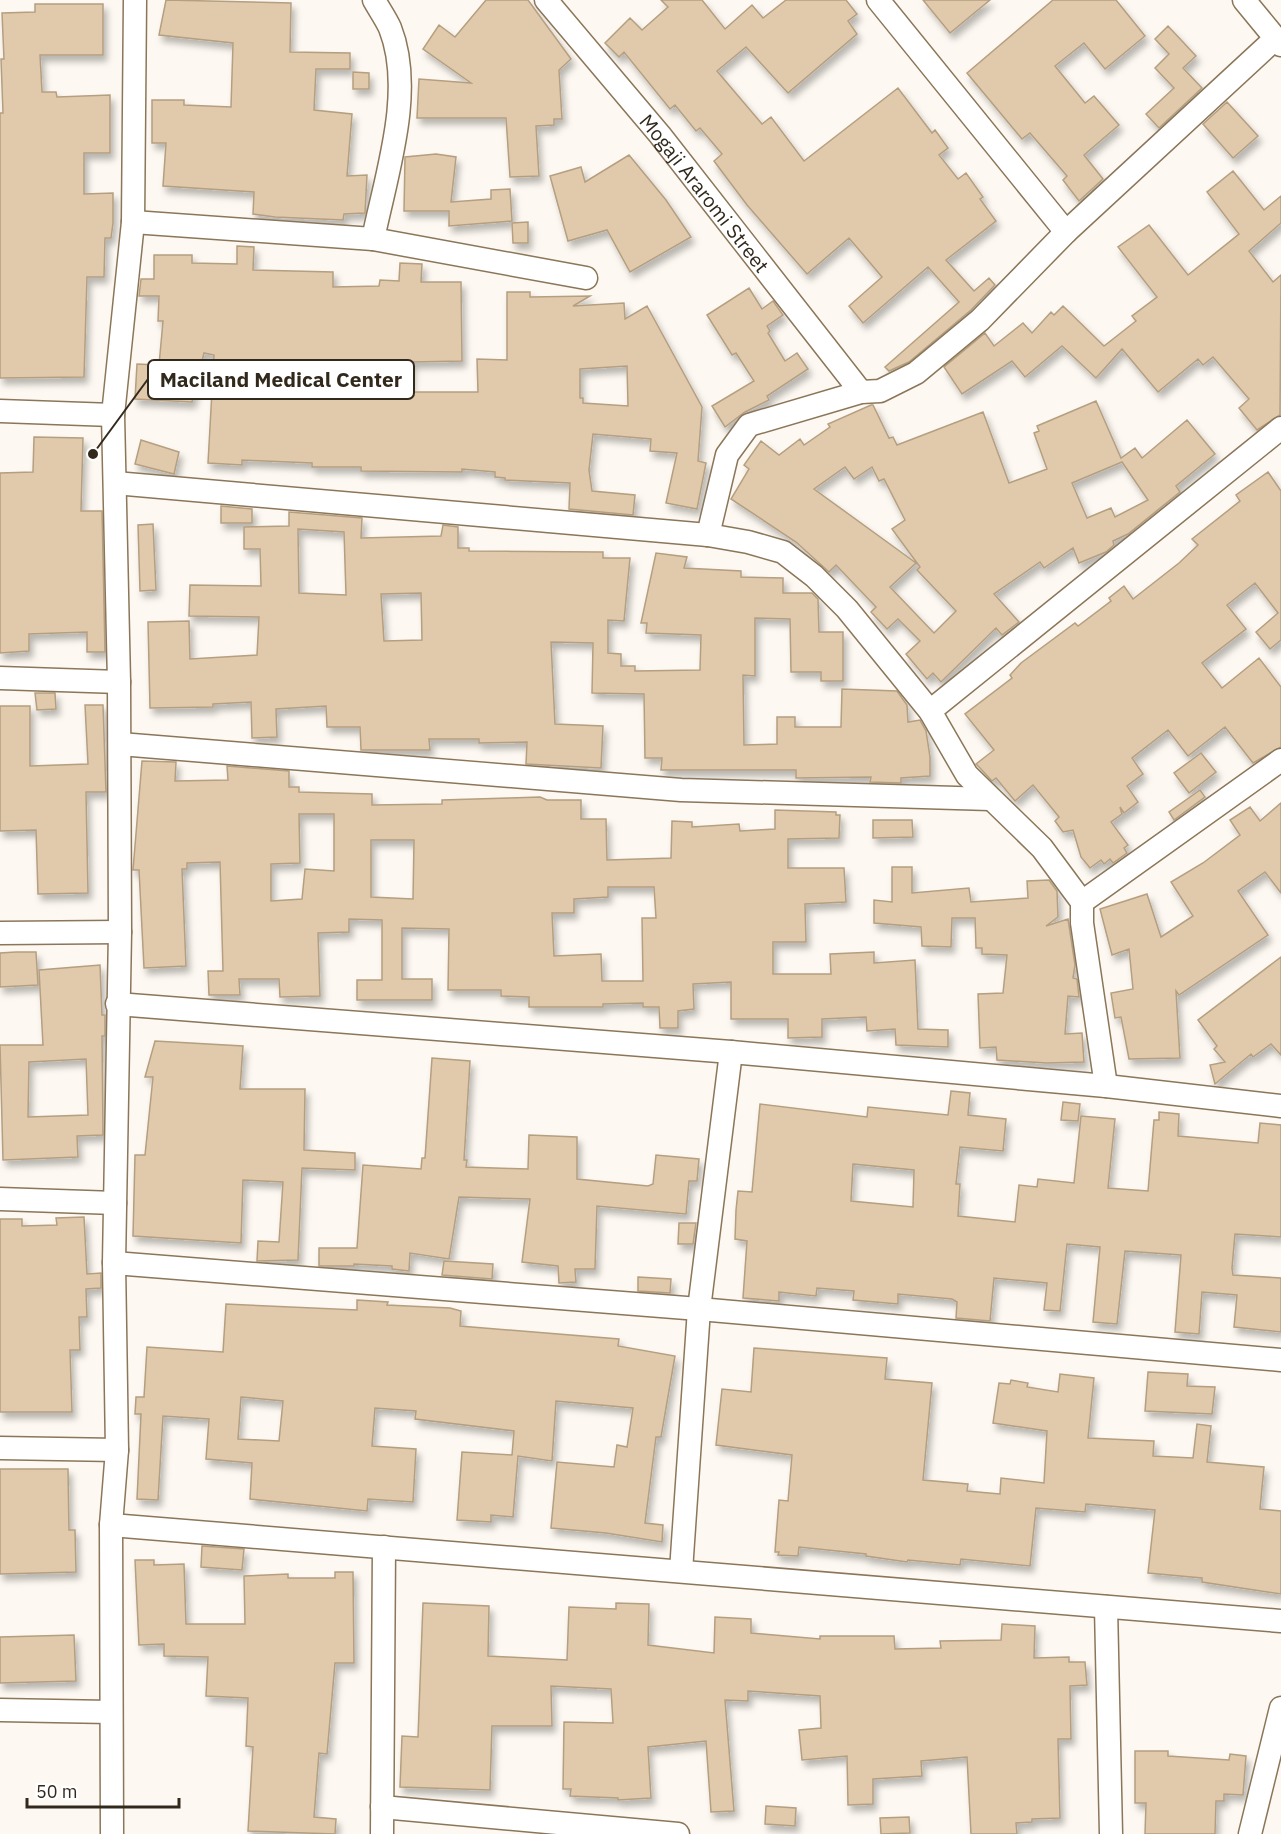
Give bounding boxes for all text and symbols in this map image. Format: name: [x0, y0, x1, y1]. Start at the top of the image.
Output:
street label: Mogaji Araromi Street: [634, 108, 776, 278]
callout: Maciland Medical Center: [148, 360, 414, 399]
text: Maciland Medical Center: [160, 365, 403, 393]
scale bar: [27, 1771, 178, 1809]
text: 50 m: [36, 1780, 78, 1803]

